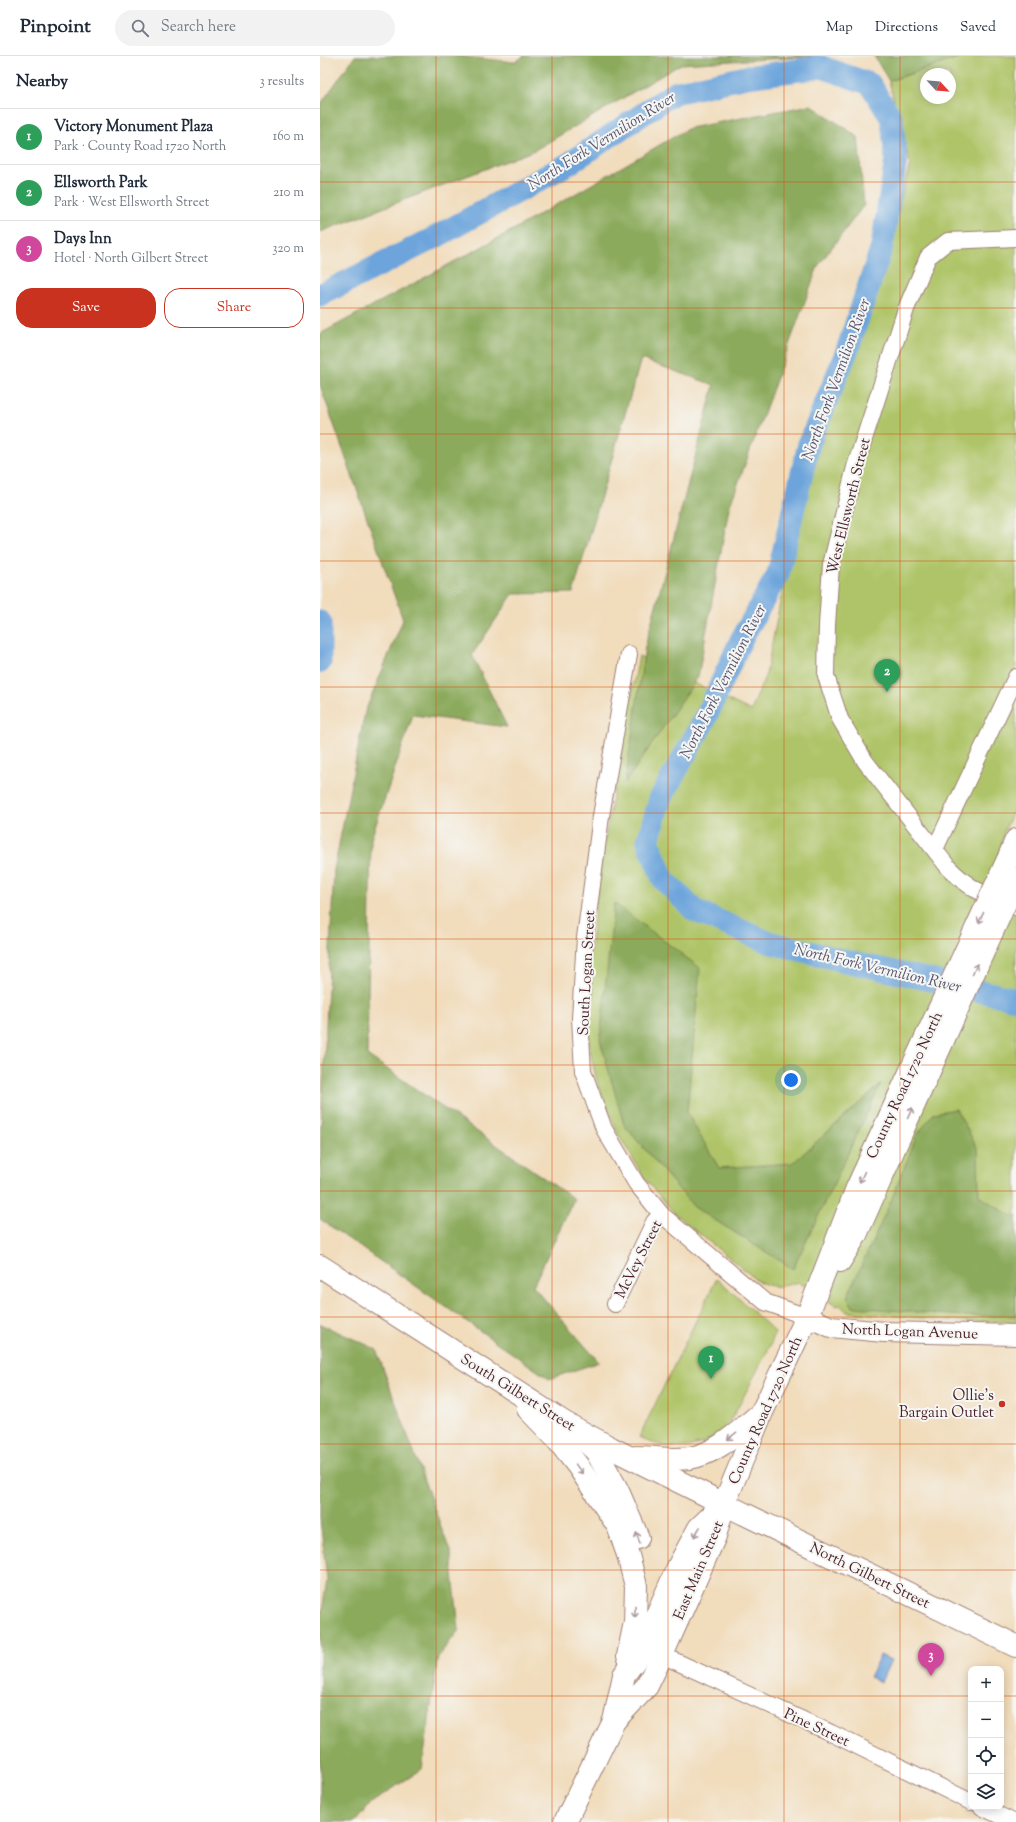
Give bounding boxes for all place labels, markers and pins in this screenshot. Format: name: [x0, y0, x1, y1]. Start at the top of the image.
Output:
pin: 2: [874, 659, 900, 692]
pin: 1: [698, 1346, 724, 1379]
place label: Ollie's Bargain Outlet: [899, 1386, 994, 1424]
marker: Ollie's Bargain Outlet: [997, 1399, 1007, 1409]
pin: 3: [918, 1643, 944, 1676]

